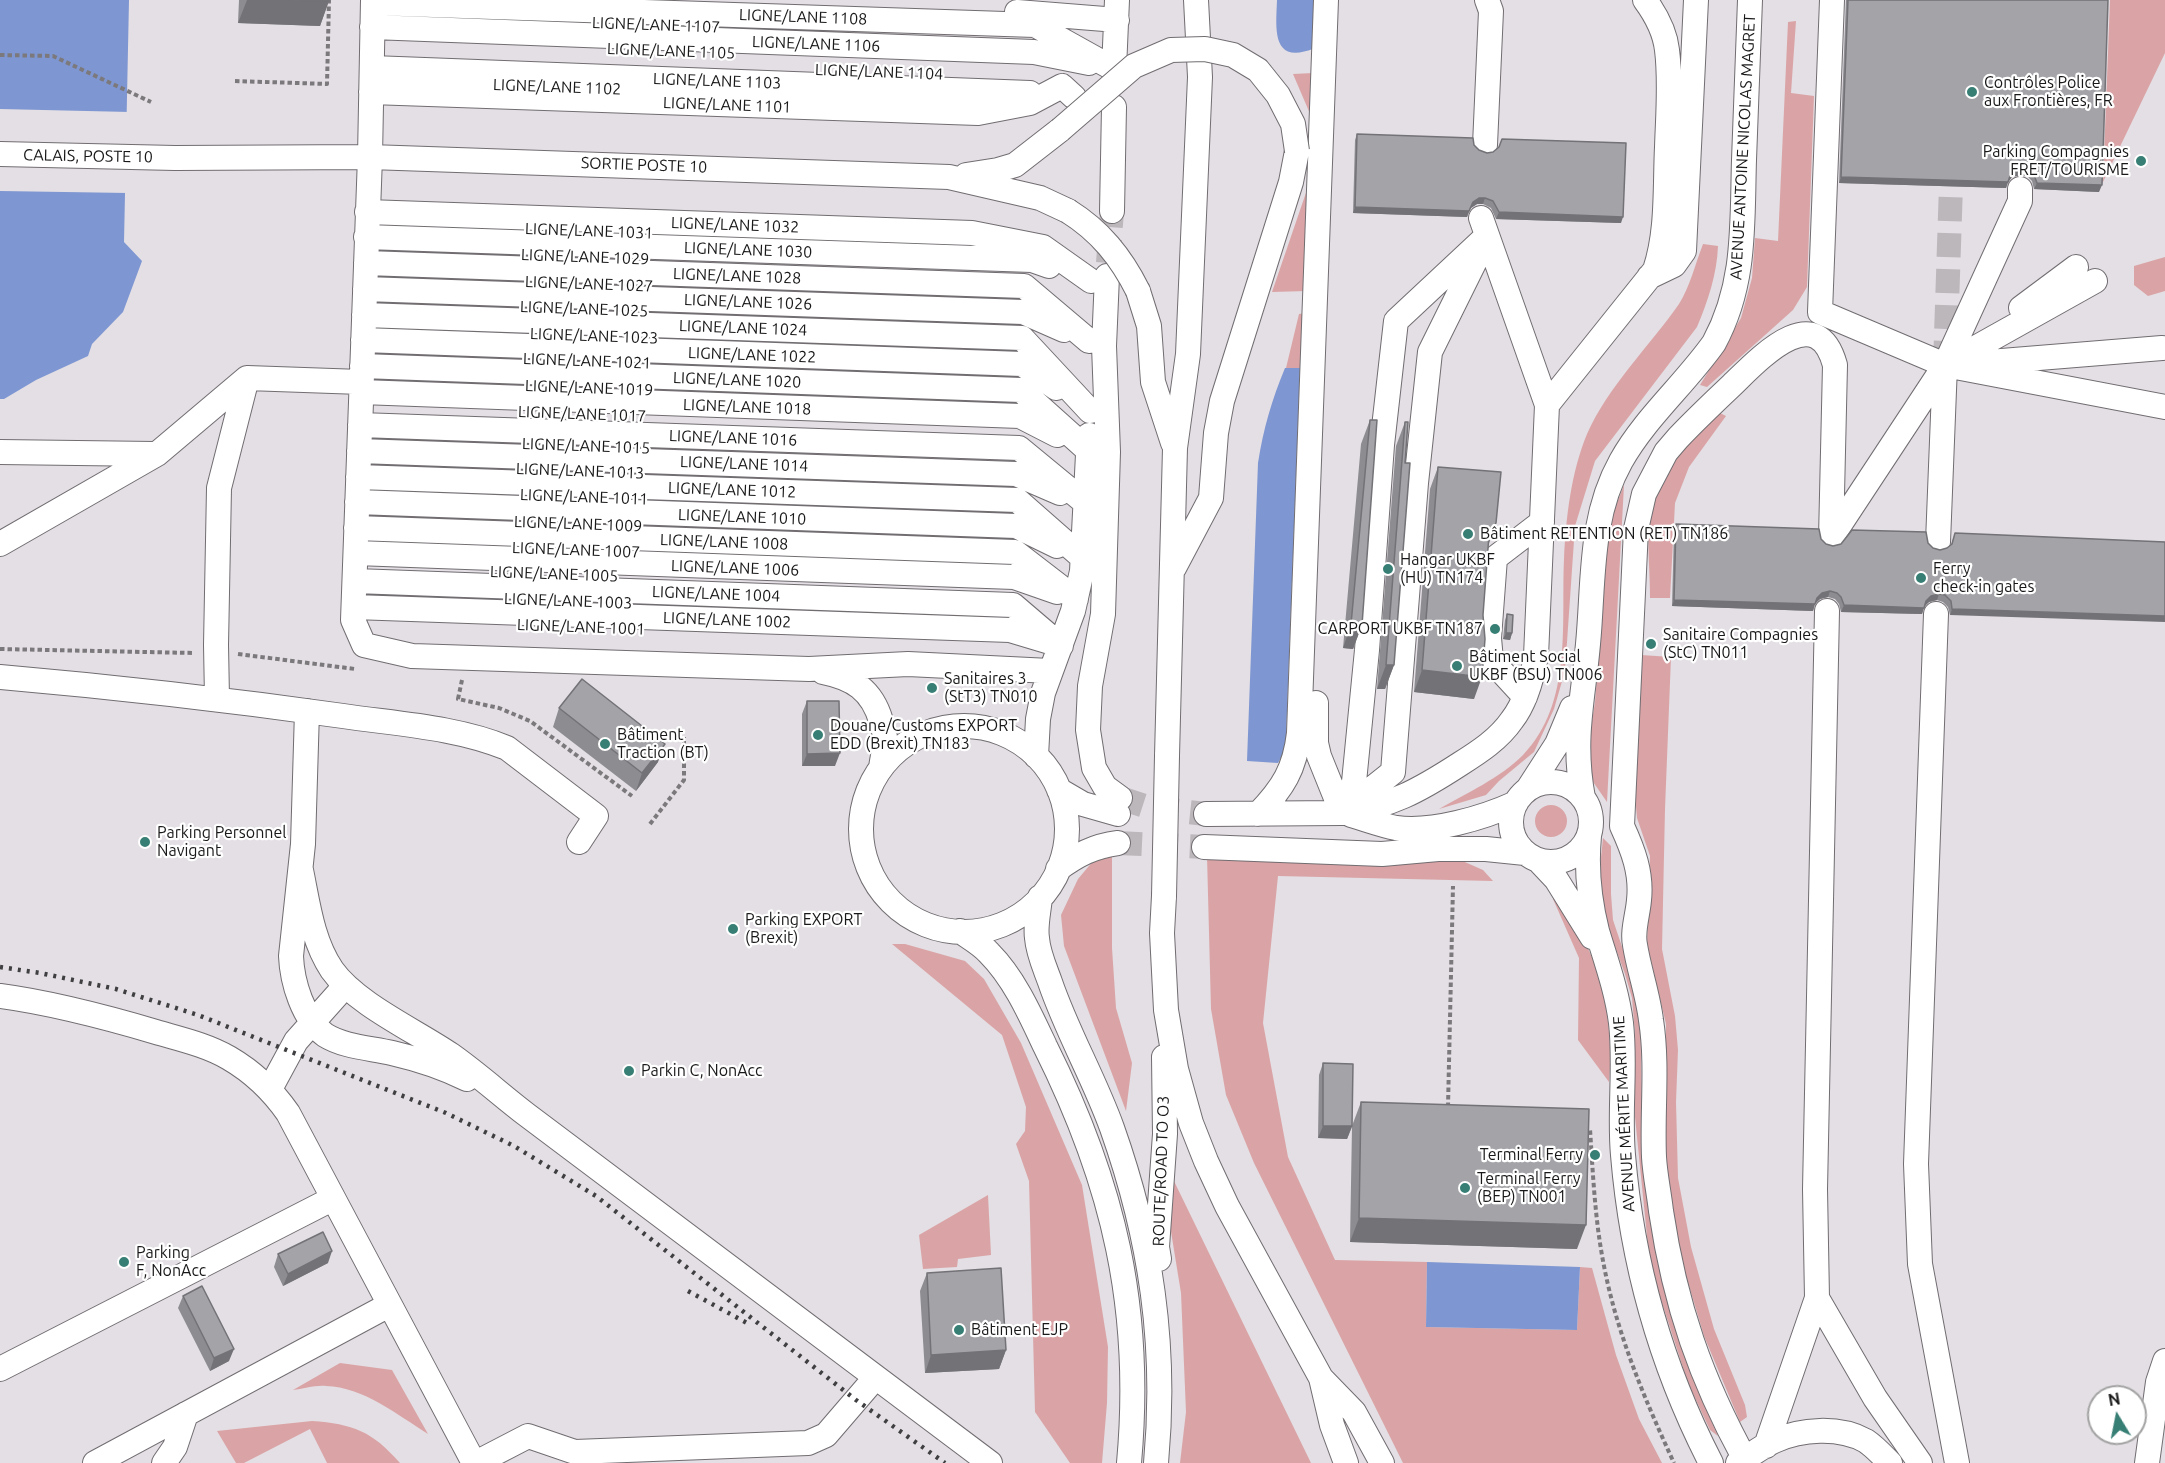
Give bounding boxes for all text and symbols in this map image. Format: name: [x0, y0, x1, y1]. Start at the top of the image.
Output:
street label: LIGNE/LANE 1108: [739, 5, 867, 29]
street label: LIGNE/LANE 1107: [592, 13, 720, 37]
street label: AVENUE ANTOINE NICOLAS MAGRET: [1726, 14, 1760, 280]
street label: LIGNE/LANE 1106: [752, 32, 880, 56]
street label: LIGNE/LANE 1105: [607, 39, 735, 63]
street label: LIGNE/LANE 1104: [815, 60, 943, 84]
street label: LIGNE/LANE 1103: [653, 69, 781, 93]
place label: Contrôles Police aux Frontières, FR: [1984, 73, 2113, 111]
street label: LIGNE/LANE 1102: [493, 75, 621, 99]
marker: Contrôles Police aux Frontières, FR: [1965, 85, 1979, 99]
street label: LIGNE/LANE 1101: [663, 93, 791, 117]
place label: Parking Compagnies FRET/TOURISME: [1983, 142, 2129, 180]
street label: CALAIS, POSTE 10: [23, 145, 153, 167]
street label: SORTIE POSTE 10: [581, 153, 707, 177]
marker: Parking Compagnies FRET/TOURISME: [2134, 154, 2148, 168]
street label: LIGNE/LANE 1032: [671, 213, 799, 237]
street label: LIGNE/LANE 1031: [525, 219, 653, 243]
street label: LIGNE/LANE 1030: [684, 238, 812, 262]
street label: LIGNE/LANE 1029: [521, 245, 649, 269]
street label: LIGNE/LANE 1028: [673, 264, 801, 288]
street label: LIGNE/LANE 1027: [525, 272, 653, 296]
street label: LIGNE/LANE 1026: [684, 290, 812, 314]
street label: LIGNE/LANE 1025: [520, 297, 648, 321]
street label: LIGNE/LANE 1024: [679, 316, 807, 340]
street label: LIGNE/LANE 1023: [530, 324, 658, 348]
street label: LIGNE/LANE 1022: [688, 343, 816, 367]
street label: LIGNE/LANE 1021: [523, 349, 651, 373]
street label: LIGNE/LANE 1020: [673, 368, 801, 392]
street label: LIGNE/LANE 1019: [525, 376, 653, 400]
street label: LIGNE/LANE 1018: [683, 395, 811, 419]
street label: LIGNE/LANE 1017: [518, 402, 646, 426]
street label: LIGNE/LANE 1016: [669, 426, 797, 450]
street label: LIGNE/LANE 1015: [522, 434, 650, 458]
street label: LIGNE/LANE 1014: [680, 452, 808, 476]
street label: LIGNE/LANE 1013: [516, 459, 644, 483]
street label: LIGNE/LANE 1012: [668, 478, 796, 502]
street label: LIGNE/LANE 1011: [520, 485, 648, 509]
street label: LIGNE/LANE 1010: [678, 505, 806, 529]
street label: LIGNE/LANE 1009: [514, 512, 642, 536]
place label: Bâtiment RETENTION (RET) TN186: [1480, 524, 1728, 544]
marker: Bâtiment RETENTION (RET) TN186: [1461, 527, 1475, 541]
street label: LIGNE/LANE 1008: [660, 530, 788, 554]
street label: LIGNE/LANE 1007: [512, 538, 640, 562]
place label: Hangar UKBF (HU) TN174: [1400, 550, 1495, 588]
street label: LIGNE/LANE 1006: [671, 556, 799, 580]
place label: Ferry check-in gates: [1933, 559, 2034, 597]
street label: LIGNE/LANE 1005: [490, 562, 618, 586]
marker: Hangar UKBF (HU) TN174: [1381, 562, 1395, 576]
marker: Ferry check-in gates: [1914, 571, 1928, 585]
street label: LIGNE/LANE 1004: [652, 582, 780, 606]
street label: LIGNE/LANE 1003: [504, 589, 632, 613]
street label: LIGNE/LANE 1002: [663, 608, 791, 632]
street label: LIGNE/LANE 1001: [517, 615, 645, 639]
place label: CARPORT UKBF TN187: [1318, 619, 1483, 639]
marker: CARPORT UKBF TN187: [1488, 622, 1502, 636]
place label: Sanitaire Compagnies (StC) TN011: [1663, 625, 1818, 663]
marker: Sanitaire Compagnies (StC) TN011: [1644, 637, 1658, 651]
place label: Bâtiment Social UKBF (BSU) TN006: [1469, 647, 1603, 685]
marker: Bâtiment Social UKBF (BSU) TN006: [1450, 659, 1464, 673]
place label: Sanitaires 3 (StT3) TN010: [944, 669, 1038, 707]
marker: Sanitaires 3 (StT3) TN010: [925, 681, 939, 695]
place label: Douane/Customs EXPORT EDD (Brexit) TN183: [830, 716, 1017, 754]
place label: Bâtiment Traction (BT): [617, 725, 709, 763]
marker: Douane/Customs EXPORT EDD (Brexit) TN183: [811, 728, 825, 742]
marker: Bâtiment Traction (BT): [598, 737, 612, 751]
place label: Parking Personnel Navigant: [157, 823, 286, 861]
marker: Parking Personnel Navigant: [138, 835, 152, 849]
place label: Parking EXPORT (Brexit): [745, 910, 862, 948]
marker: Parking EXPORT (Brexit): [726, 922, 740, 936]
street label: AVENUE MÉRITE MARITIME: [1609, 1015, 1639, 1213]
place label: Parkin C, NonAcc: [641, 1061, 762, 1081]
marker: Parkin C, NonAcc: [622, 1064, 636, 1078]
street label: ROUTE/ROAD TO O3: [1149, 1095, 1173, 1247]
place label: Terminal Ferry: [1480, 1145, 1583, 1165]
marker: Terminal Ferry: [1588, 1148, 1602, 1162]
place label: Terminal Ferry (BEP) TN001: [1477, 1169, 1580, 1207]
marker: Terminal Ferry (BEP) TN001: [1458, 1181, 1472, 1195]
place label: Parking F, NonAcc: [136, 1243, 206, 1281]
marker: Parking F, NonAcc: [117, 1255, 131, 1269]
place label: Bâtiment EJP: [971, 1320, 1068, 1340]
marker: Bâtiment EJP: [952, 1323, 966, 1337]
north arrow: [2087, 1385, 2147, 1445]
text: N: [2107, 1389, 2122, 1409]

